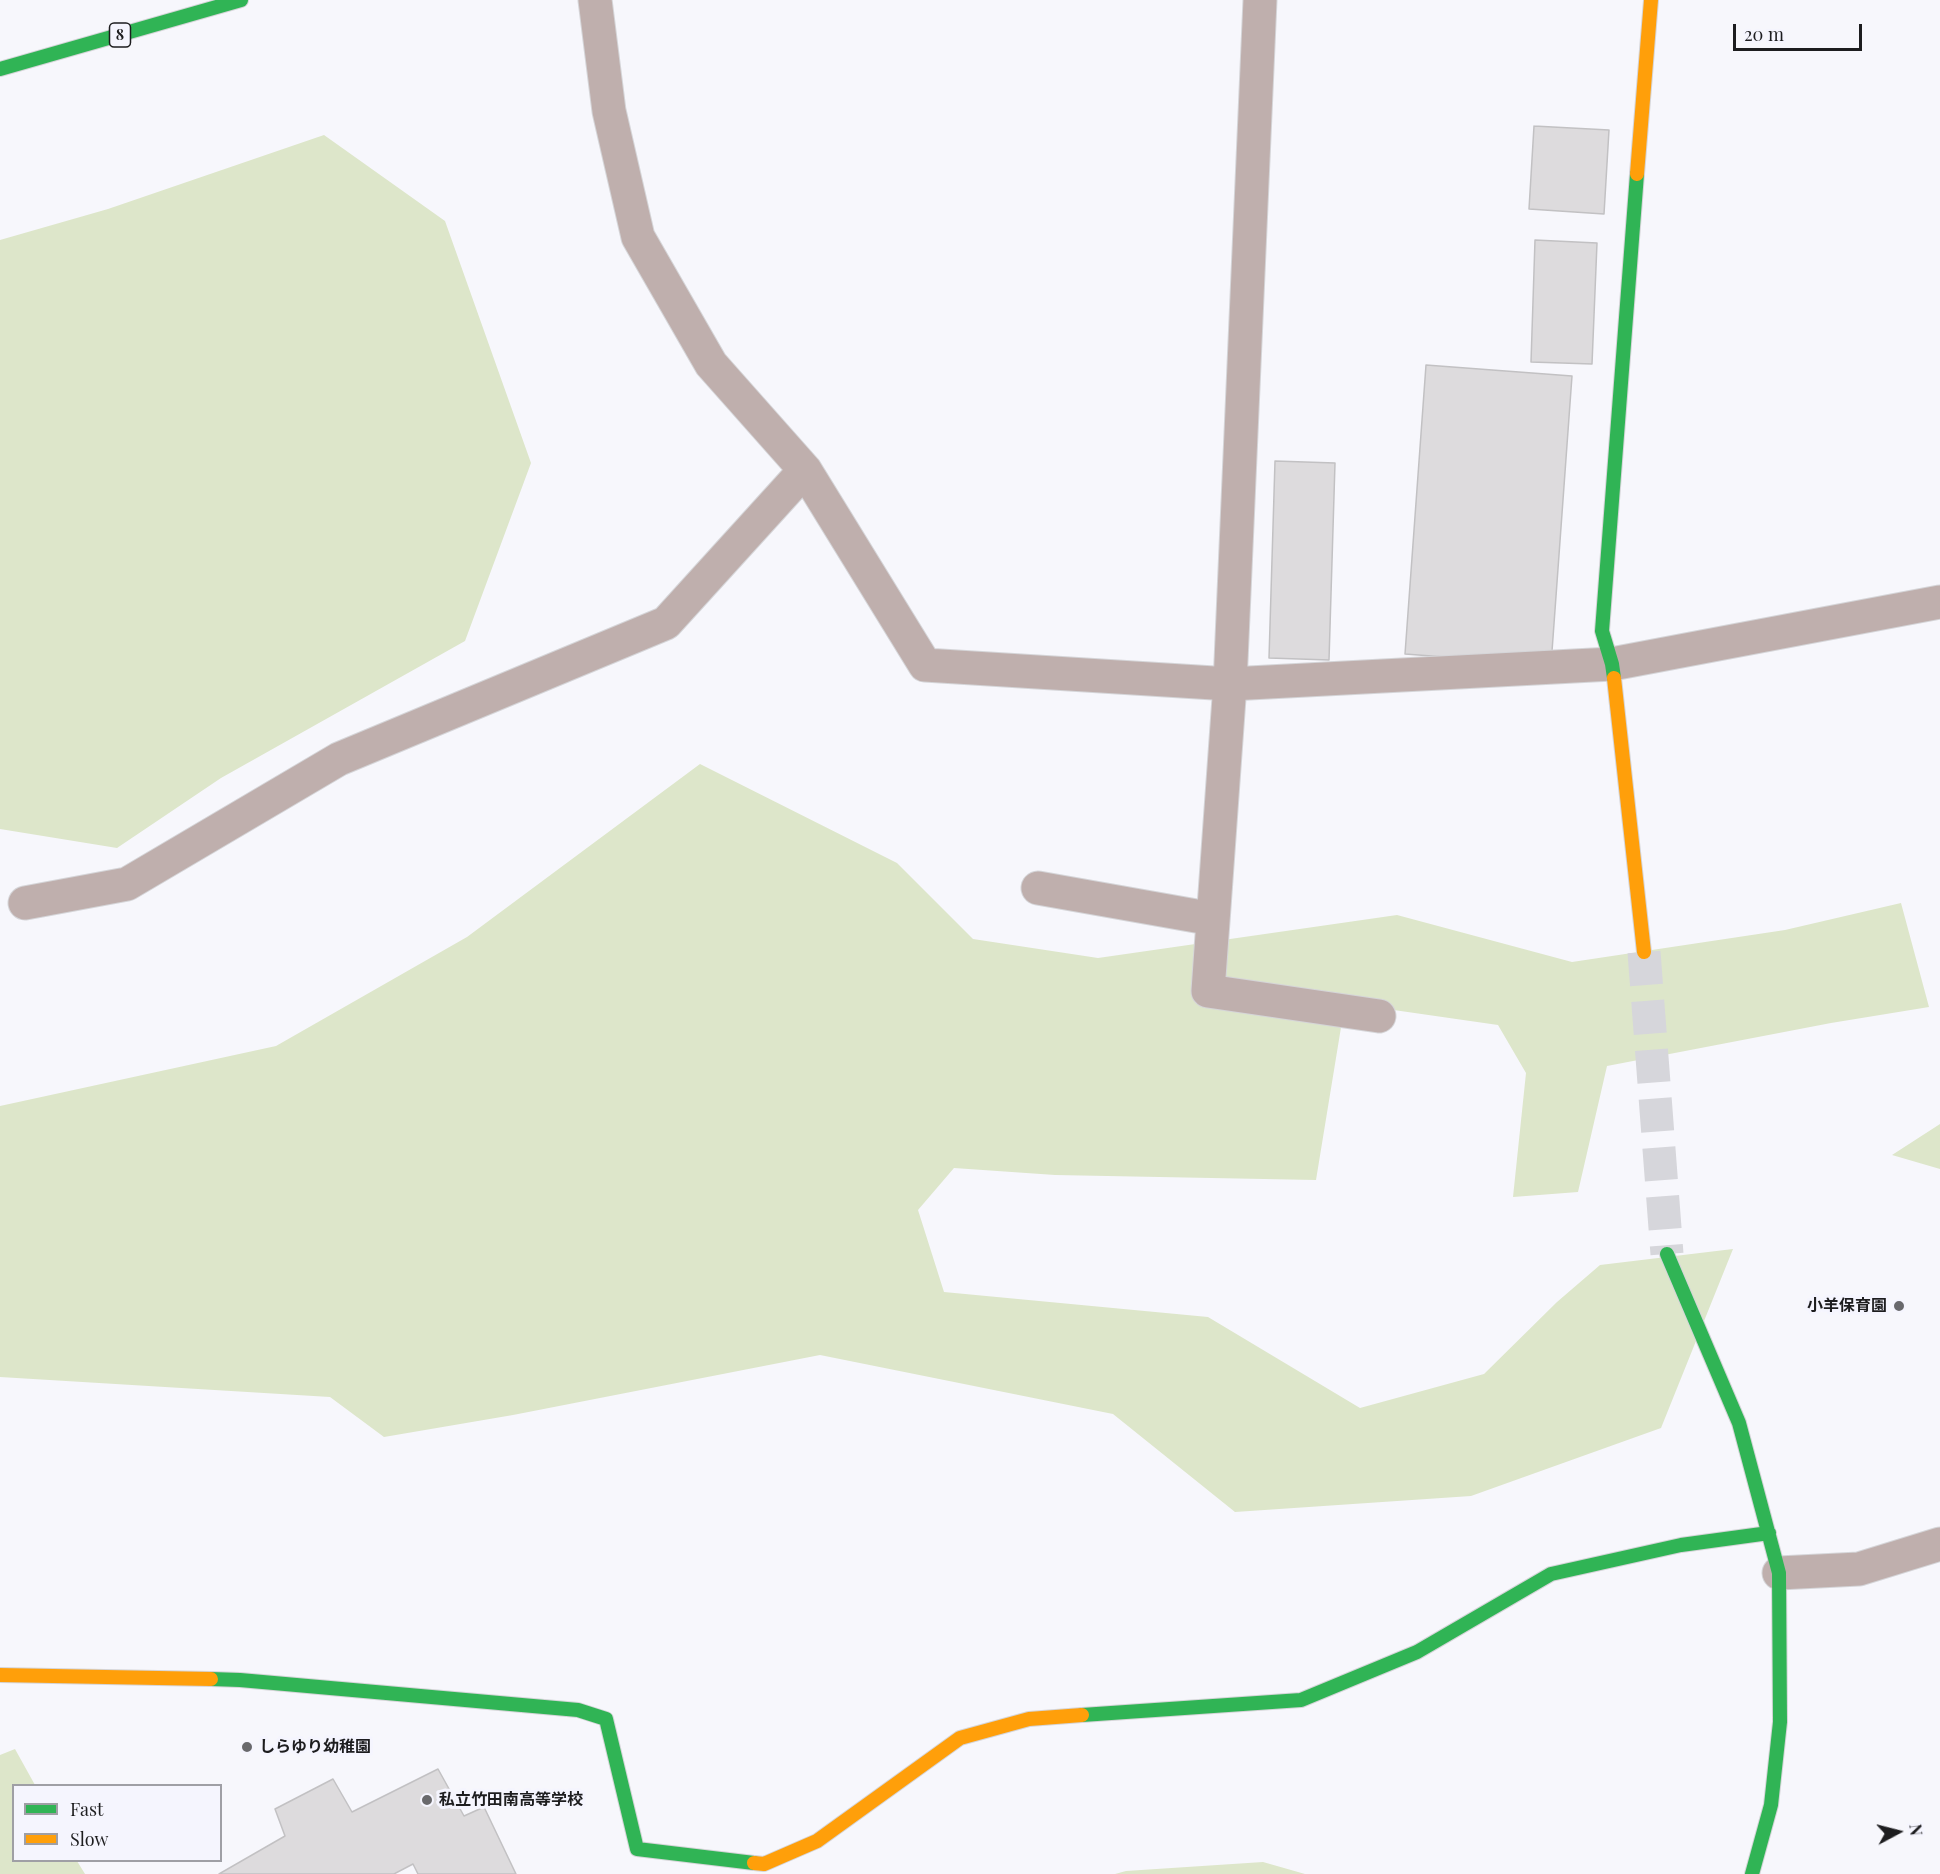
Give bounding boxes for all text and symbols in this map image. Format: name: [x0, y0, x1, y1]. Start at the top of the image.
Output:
scale bar: [1736, 12, 1865, 50]
text: 20 m: [1744, 22, 1784, 46]
road number: 8: [110, 23, 130, 47]
place label: 小羊保育園: [1807, 1296, 1887, 1316]
marker: 小羊保育園: [1892, 1299, 1906, 1313]
place label: しらゆり幼稚園: [259, 1737, 371, 1757]
marker: しらゆり幼稚園: [240, 1740, 254, 1754]
legend: [12, 1784, 222, 1862]
place label: 私立竹田南高等学校: [439, 1790, 583, 1810]
marker: 私立竹田南高等学校: [420, 1793, 434, 1807]
text: Fast: [70, 1797, 103, 1821]
north arrow: [1868, 1802, 1928, 1862]
text: N: [1905, 1823, 1927, 1837]
text: Slow: [70, 1827, 108, 1851]

